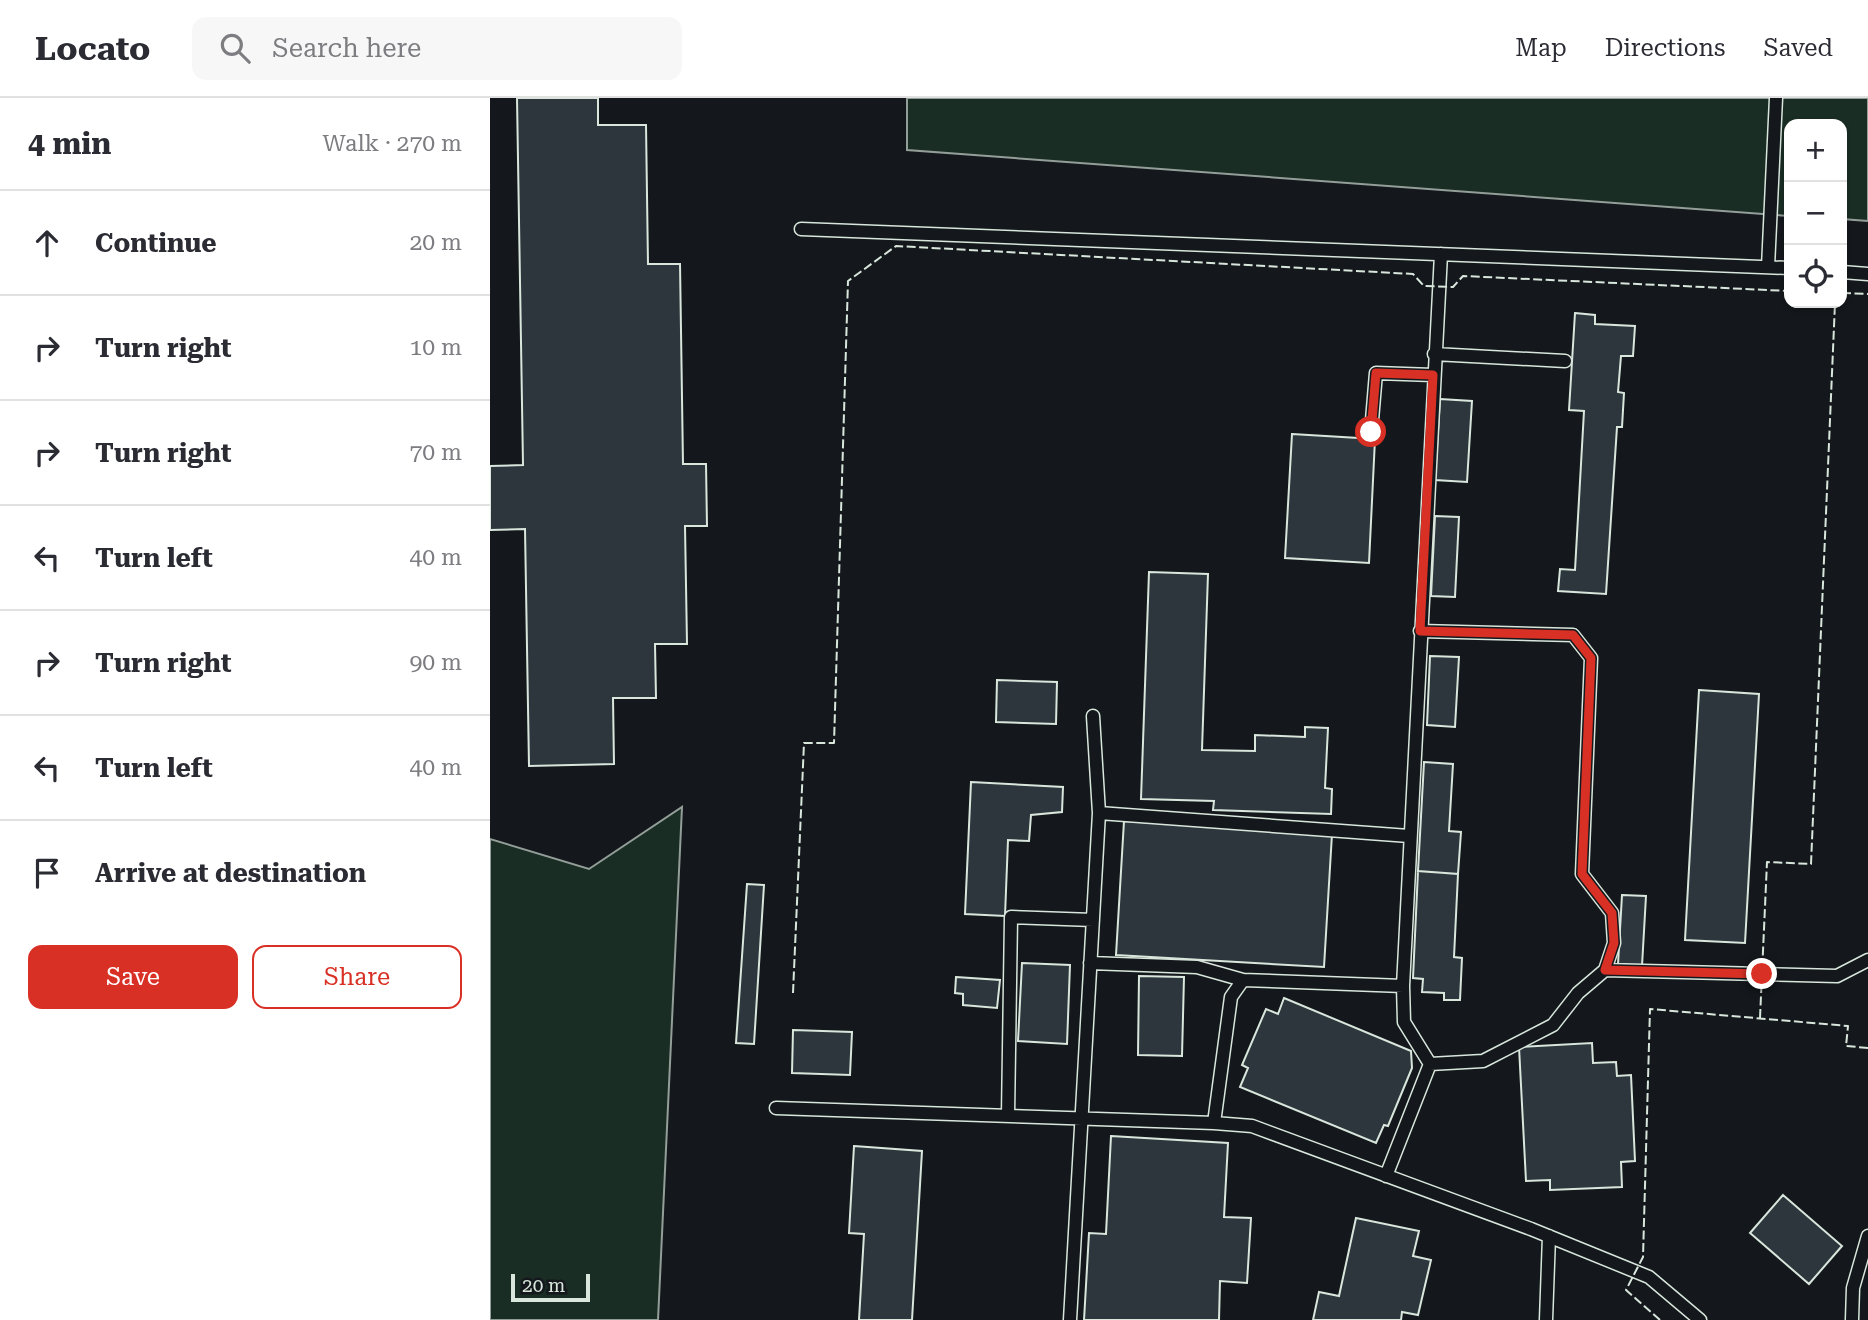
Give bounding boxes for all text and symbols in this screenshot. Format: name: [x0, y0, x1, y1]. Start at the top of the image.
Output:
search box: [192, 17, 682, 80]
text: Locato: [35, 29, 150, 68]
icon: search: [216, 29, 254, 67]
text: Search here: [272, 33, 421, 63]
text: Map: [1515, 34, 1567, 62]
text: Directions: [1605, 34, 1725, 62]
text: Saved: [1763, 34, 1833, 62]
map controls: [1784, 119, 1847, 308]
button: +: [1784, 119, 1847, 182]
text: 4 min: [28, 126, 111, 161]
text: Walk · 270 m: [323, 130, 462, 157]
button: −: [1784, 182, 1847, 245]
icon: ahead: [28, 224, 66, 262]
text: Continue: [95, 228, 217, 258]
text: 20 m: [409, 229, 462, 256]
button: locate: [1784, 245, 1847, 308]
icon: right: [28, 329, 66, 367]
text: Turn right: [95, 333, 231, 363]
text: 10 m: [409, 334, 462, 361]
route start: [1355, 416, 1386, 447]
icon: right: [28, 434, 66, 472]
text: Turn right: [95, 438, 231, 468]
text: 70 m: [409, 439, 462, 466]
icon: left: [28, 539, 66, 577]
text: Turn left: [95, 543, 213, 573]
text: 40 m: [409, 544, 462, 571]
icon: right: [28, 644, 66, 682]
text: Turn right: [95, 648, 231, 678]
text: 90 m: [409, 649, 462, 676]
icon: left: [28, 749, 66, 787]
text: Turn left: [95, 753, 213, 783]
text: 40 m: [409, 754, 462, 781]
icon: arrive: [28, 854, 66, 892]
text: Arrive at destination: [95, 858, 366, 888]
button: Save: [28, 945, 238, 1009]
button: Share: [252, 945, 462, 1009]
route end: [1746, 958, 1777, 989]
scale bar: [511, 1271, 590, 1303]
text: 20 m: [522, 1274, 565, 1297]

